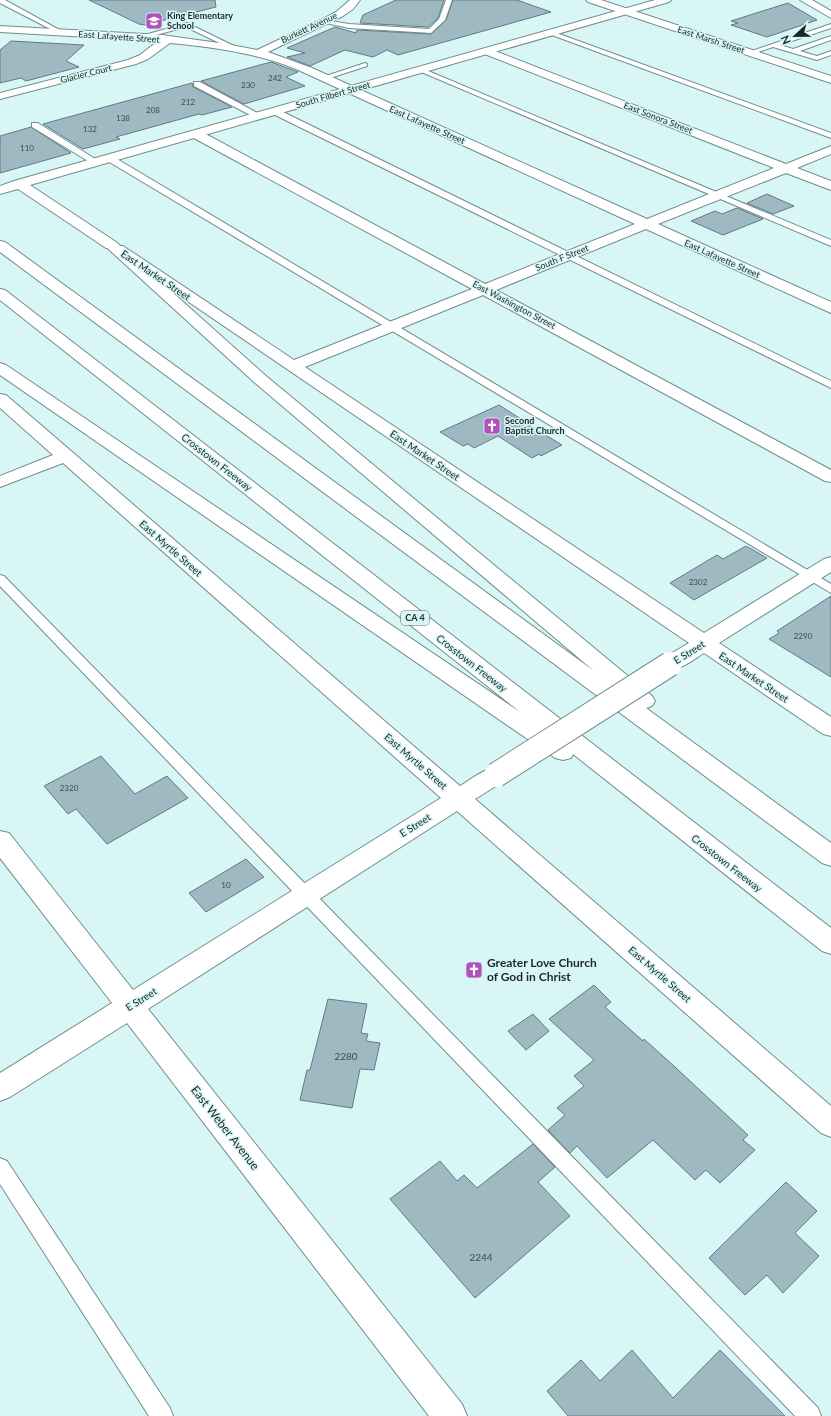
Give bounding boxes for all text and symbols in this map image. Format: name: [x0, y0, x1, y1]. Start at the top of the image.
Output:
place label: King Elementary School: [167, 10, 233, 31]
street label: Burkett Avenue: [279, 10, 339, 45]
school or university icon: King Elementary School: [144, 11, 164, 31]
north arrow: [775, 16, 815, 56]
street label: East Marsh Street: [676, 23, 747, 56]
street label: East Lafayette Street: [78, 28, 161, 45]
text: N: [778, 34, 793, 46]
street label: Glacier Court: [59, 62, 113, 85]
house number: 242: [268, 73, 282, 83]
street label: South Filbert Street: [294, 78, 372, 110]
house number: 230: [241, 80, 255, 90]
house number: 212: [181, 97, 195, 107]
street label: East Sonora Street: [622, 99, 695, 136]
street label: East Lafayette Street: [388, 103, 467, 146]
house number: 208: [146, 105, 160, 115]
house number: 138: [116, 113, 130, 123]
house number: 132: [83, 124, 97, 134]
house number: 110: [20, 143, 34, 153]
street label: East Lafayette Street: [683, 237, 762, 280]
street label: South F Street: [534, 242, 591, 273]
street label: East Market Street: [119, 247, 193, 303]
street label: East Washington Street: [471, 278, 558, 331]
place label: Second Baptist Church: [505, 415, 565, 436]
church icon: Second Baptist Church: [482, 416, 502, 436]
street label: East Market Street: [388, 427, 462, 483]
street label: Crosstown Freeway: [179, 431, 255, 494]
street label: East Myrtle Street: [137, 517, 205, 579]
house number: 2302: [689, 577, 708, 587]
road number: CA 4: [401, 611, 429, 625]
house number: 2290: [794, 631, 813, 641]
street label: Crosstown Freeway: [434, 632, 510, 695]
street label: E Street: [671, 638, 707, 666]
street label: East Market Street: [717, 649, 791, 705]
street label: East Myrtle Street: [382, 730, 450, 792]
house number: 2320: [60, 783, 79, 793]
street label: E Street: [397, 811, 433, 839]
street label: Crosstown Freeway: [689, 832, 765, 895]
house number: 10: [221, 880, 231, 890]
street label: East Myrtle Street: [626, 943, 694, 1005]
place label: Greater Love Church of God in Christ: [487, 955, 597, 984]
church icon: Greater Love Church of God in Christ: [464, 960, 484, 980]
street label: E Street: [123, 985, 159, 1013]
house number: 2280: [334, 1050, 358, 1062]
street label: East Weber Avenue: [188, 1083, 263, 1173]
house number: 2244: [469, 1251, 493, 1263]

